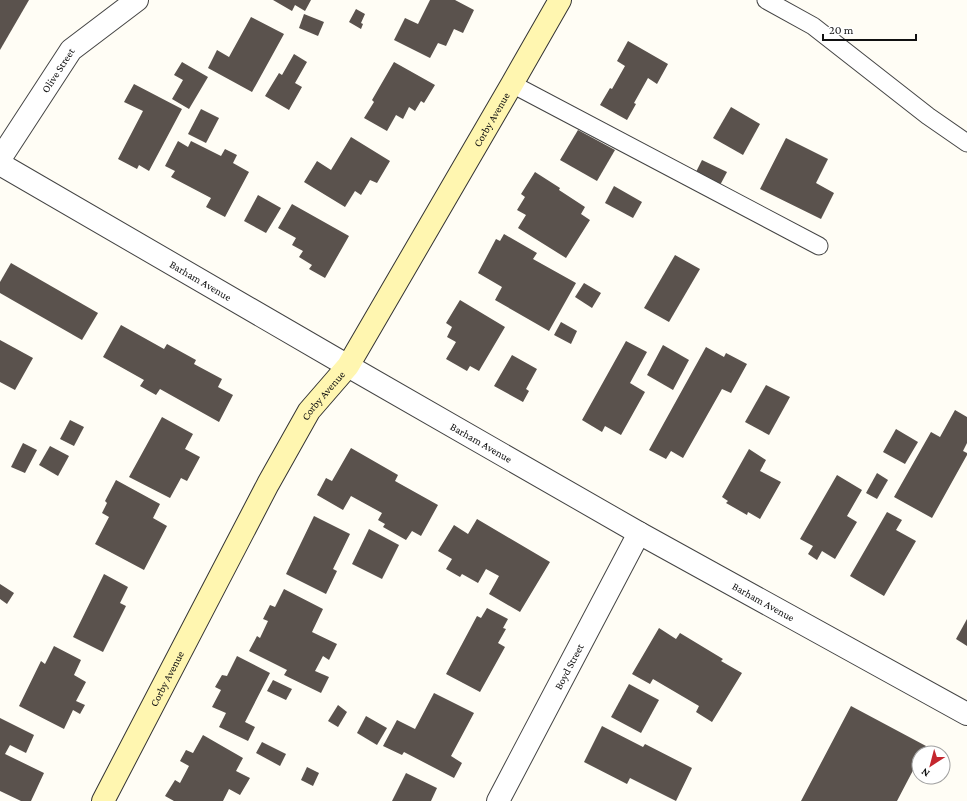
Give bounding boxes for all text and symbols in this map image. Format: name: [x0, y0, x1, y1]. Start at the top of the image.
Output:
scale bar: [823, 16, 916, 42]
text: 20 m: [829, 23, 854, 37]
street label: Olive Street: [39, 45, 77, 95]
street label: Corby Avenue: [471, 90, 512, 149]
street label: Barham Avenue: [168, 258, 234, 303]
street label: Corby Avenue: [299, 368, 347, 422]
street label: Barham Avenue: [448, 420, 514, 465]
street label: Barham Avenue: [730, 580, 797, 624]
street label: Boyd Street: [552, 641, 586, 691]
street label: Corby Avenue: [147, 649, 186, 708]
north arrow: [911, 745, 951, 785]
text: N: [918, 766, 932, 780]

